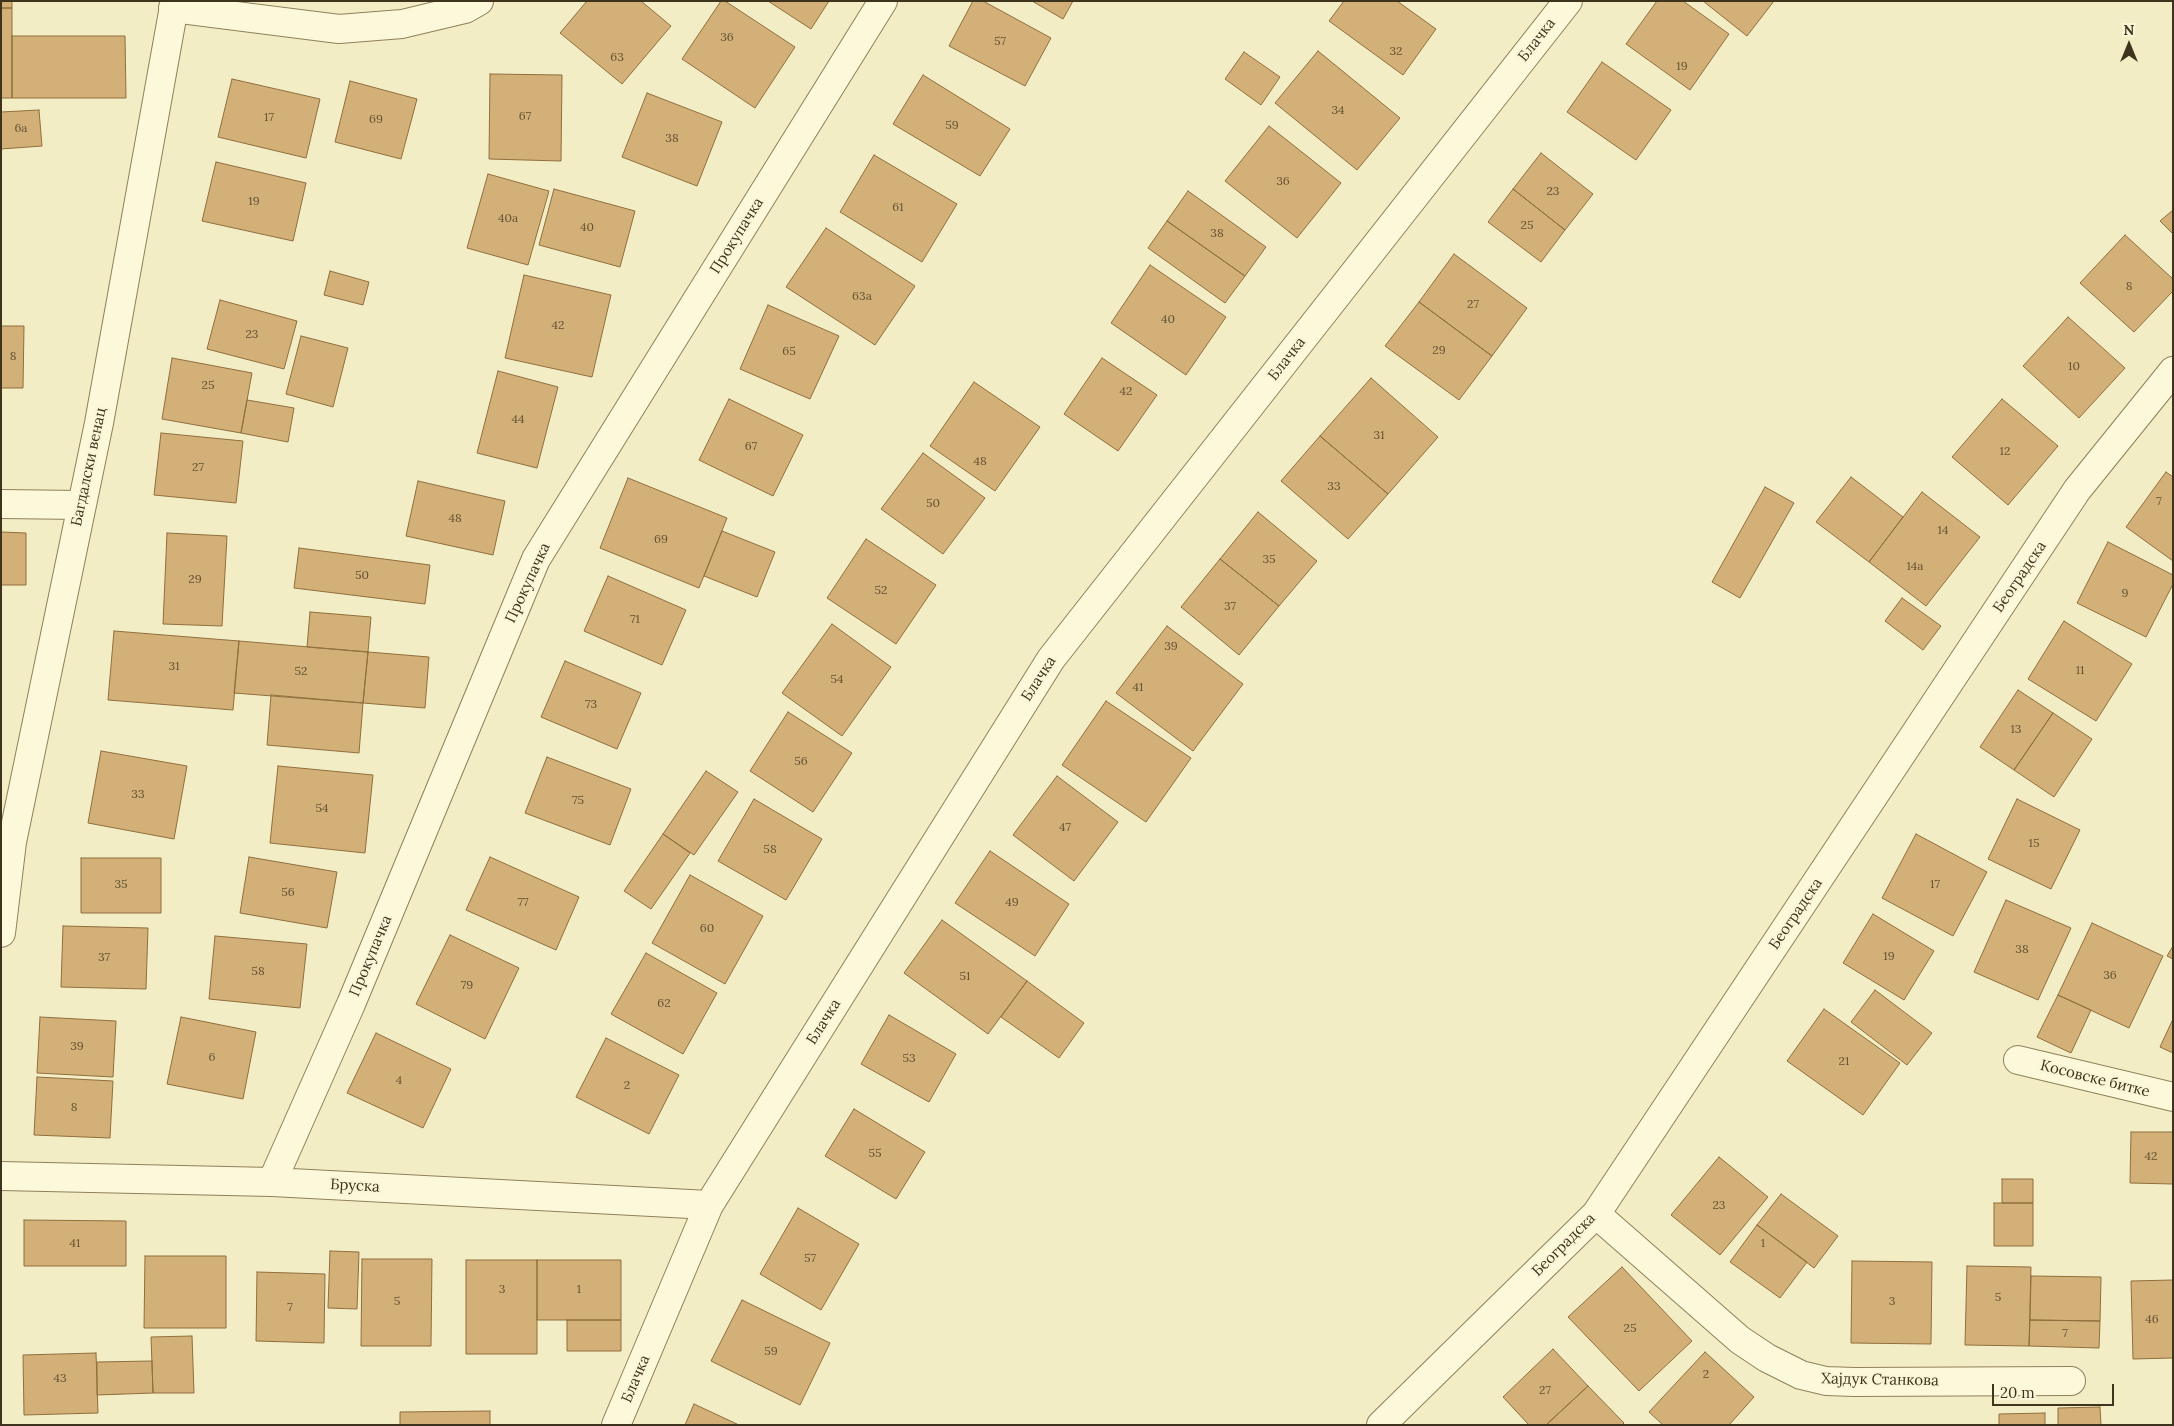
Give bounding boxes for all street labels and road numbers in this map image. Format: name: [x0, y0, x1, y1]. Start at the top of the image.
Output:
street label: Блачка: [1514, 15, 1560, 65]
street label: Прокупачка: [707, 195, 767, 277]
street label: Блачка: [1264, 334, 1310, 384]
street label: Багдалски венац: [68, 406, 110, 528]
street label: Београдска: [1990, 538, 2050, 616]
street label: Прокупачка: [502, 540, 554, 626]
street label: Блачка: [1018, 653, 1060, 705]
street label: Београдска: [1766, 875, 1826, 953]
street label: Прокупачка: [346, 913, 396, 999]
street label: Блачка: [803, 996, 845, 1048]
street label: Косовске битке: [2038, 1057, 2152, 1101]
street label: Бруска: [330, 1176, 380, 1196]
street label: Београдска: [1529, 1210, 1599, 1280]
street label: Блачка: [618, 1352, 654, 1406]
street label: Хајдук Станкова: [1821, 1370, 1939, 1390]

